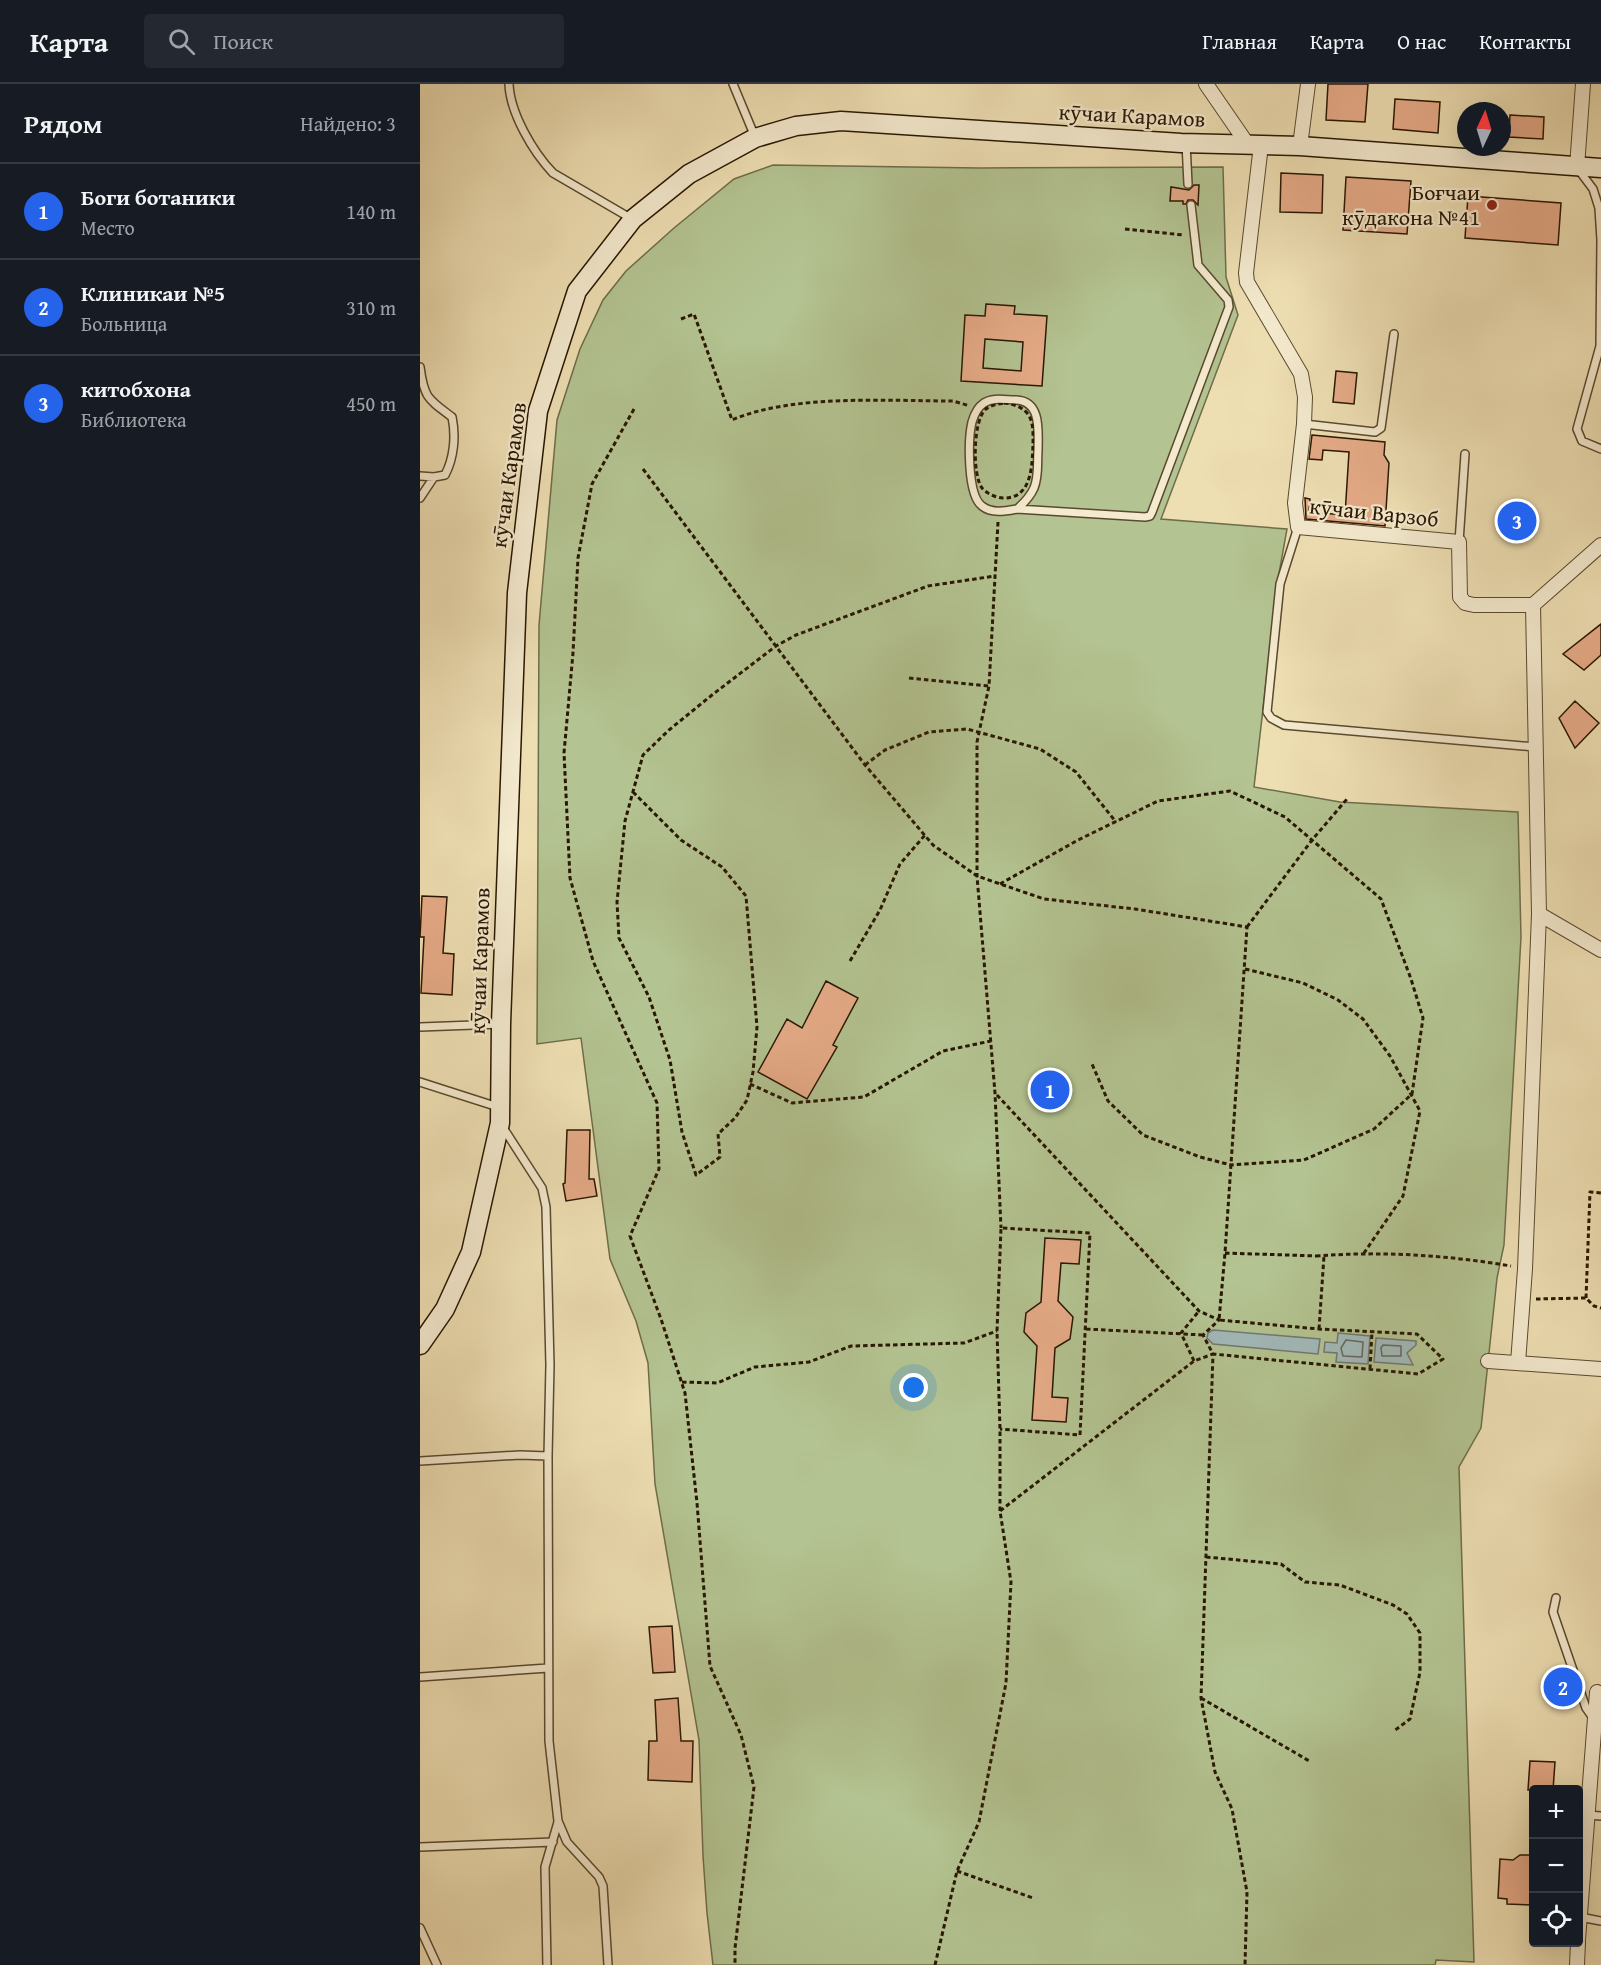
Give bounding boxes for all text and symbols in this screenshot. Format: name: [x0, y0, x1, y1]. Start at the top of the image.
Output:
search box: [144, 14, 564, 68]
text: Карта: [30, 21, 108, 62]
icon: search: [165, 25, 198, 58]
text: Поиск: [213, 25, 273, 57]
text: Главная: [1202, 26, 1277, 57]
text: Карта: [1310, 26, 1364, 57]
text: О нас: [1397, 26, 1446, 57]
text: Контакты: [1479, 26, 1571, 57]
street label: кӯчаи Карамов: [1058, 95, 1206, 135]
north arrow: [1457, 102, 1511, 156]
text: Рядом: [24, 104, 102, 143]
text: Найдено: 3: [300, 109, 396, 138]
place label: Боғчаи кӯдакона №41: [1342, 176, 1480, 233]
text: Боги ботаники: [81, 181, 235, 213]
text: 1: [38, 197, 49, 226]
text: 140 m: [346, 197, 396, 226]
marker: Боғчаи кӯдакона №41: [1485, 198, 1499, 212]
text: Место: [81, 213, 135, 242]
text: Клиникаи №5: [81, 277, 225, 309]
text: 2: [38, 293, 49, 322]
text: 310 m: [346, 293, 396, 322]
text: Больница: [81, 309, 167, 338]
text: китобхона: [81, 373, 191, 405]
text: 3: [38, 389, 49, 418]
text: 450 m: [346, 389, 396, 418]
street label: кӯчаи Карамов: [482, 400, 534, 550]
text: Библиотека: [81, 405, 187, 434]
street label: кӯчаи Варзоб: [1308, 489, 1440, 535]
pin: 3: [1498, 498, 1536, 544]
street label: кӯчаи Карамов: [460, 887, 498, 1035]
pin: 1: [1030, 1068, 1070, 1112]
your location: [899, 1373, 928, 1402]
pin: 2: [1544, 1664, 1582, 1710]
map controls: [1529, 1785, 1583, 1947]
button: +: [1529, 1785, 1583, 1839]
button: −: [1529, 1839, 1583, 1893]
button: locate: [1529, 1893, 1583, 1947]

